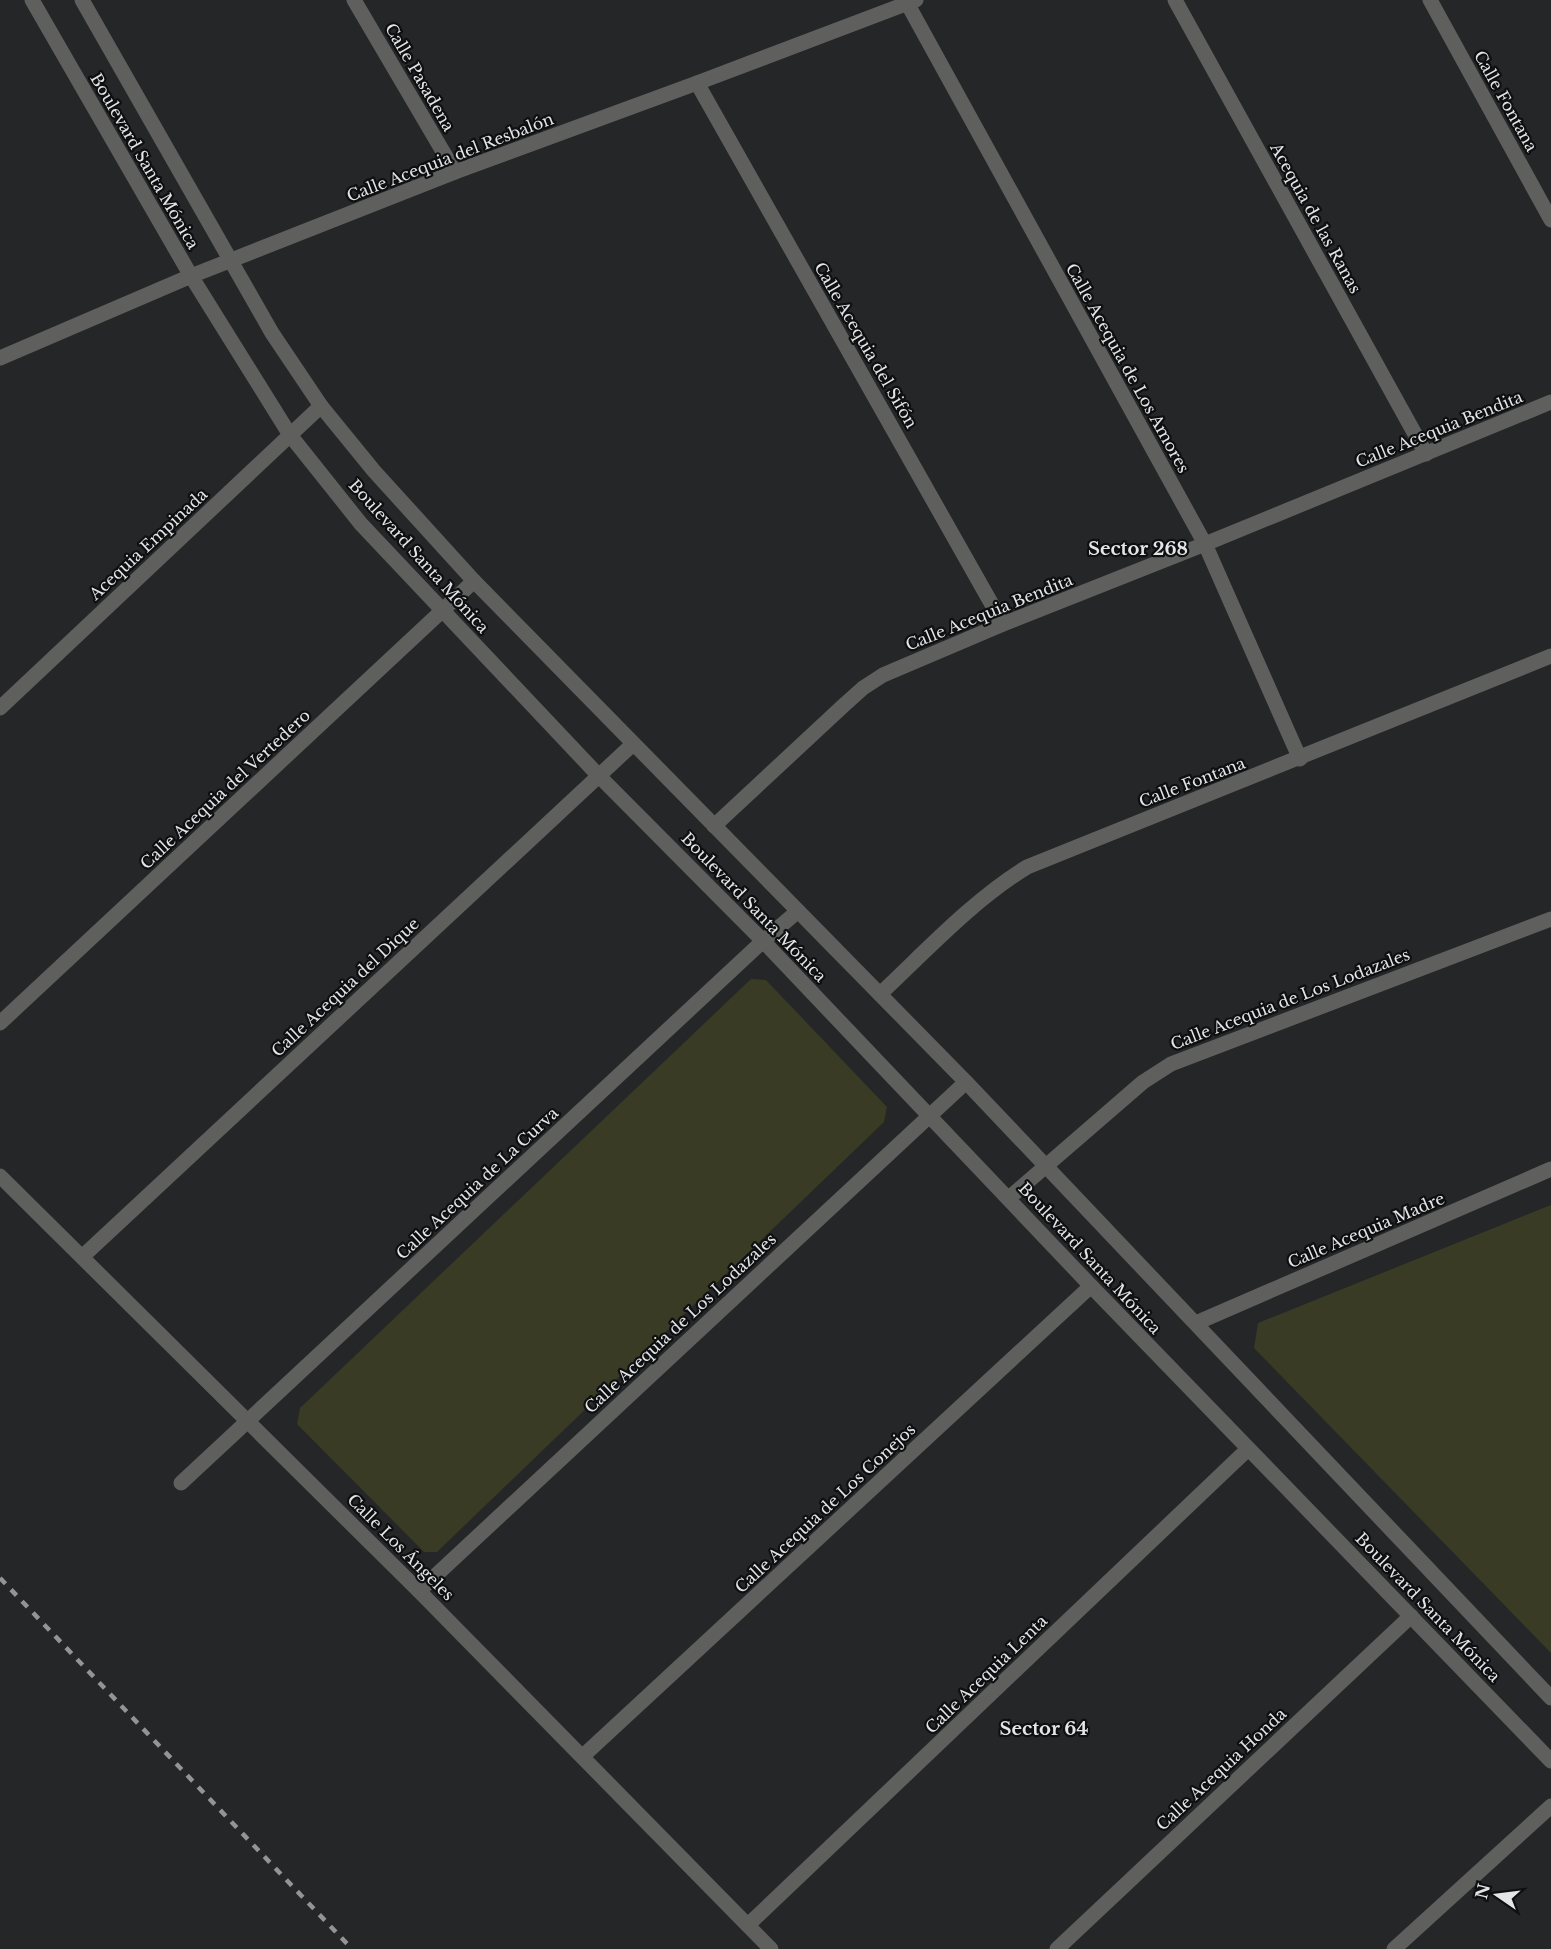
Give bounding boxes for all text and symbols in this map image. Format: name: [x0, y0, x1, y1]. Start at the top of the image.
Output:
street label: Calle Pasadena: [381, 19, 459, 135]
street label: Calle Fontana: [1470, 47, 1542, 155]
street label: Boulevard Santa Mónica: [86, 69, 204, 253]
street label: Calle Acequia del Resbalón: [344, 108, 556, 206]
street label: Acequia de las Ranas: [1266, 138, 1366, 297]
street label: Calle Acequia del Sifón: [810, 258, 922, 432]
street label: Calle Acequia de Los Amores: [1062, 260, 1194, 476]
street label: Calle Acequia Bendita: [1352, 386, 1526, 472]
street label: Boulevard Santa Mónica: [345, 475, 493, 637]
street label: Acequia Empinada: [84, 484, 211, 605]
district label: Sector 268: [1088, 538, 1188, 560]
street label: Calle Acequia Bendita: [902, 569, 1076, 655]
street label: Calle Acequia del Vertedero: [136, 705, 314, 873]
street label: Calle Fontana: [1136, 753, 1248, 811]
street label: Boulevard Santa Mónica: [677, 828, 831, 986]
street label: Calle Acequia del Dique: [267, 913, 423, 1061]
street label: Calle Acequia de Los Lodazales: [1168, 944, 1412, 1054]
street label: Calle Acequia de La Curva: [392, 1103, 562, 1263]
street label: Boulevard Santa Mónica: [1015, 1178, 1166, 1338]
street label: Calle Acequia Madre: [1284, 1188, 1448, 1272]
street label: Calle Acequia de Los Lodazales: [580, 1229, 780, 1417]
street label: Calle Acequia de Los Conejos: [731, 1419, 919, 1597]
street label: Calle Los Ángeles: [343, 1489, 459, 1605]
street label: Boulevard Santa Mónica: [1351, 1528, 1505, 1686]
street label: Calle Acequia Lenta: [921, 1611, 1051, 1737]
street label: Calle Acequia Honda: [1152, 1703, 1290, 1834]
district label: Sector 64: [1000, 1718, 1088, 1740]
north arrow: [1467, 1865, 1527, 1925]
text: N: [1471, 1882, 1494, 1901]

